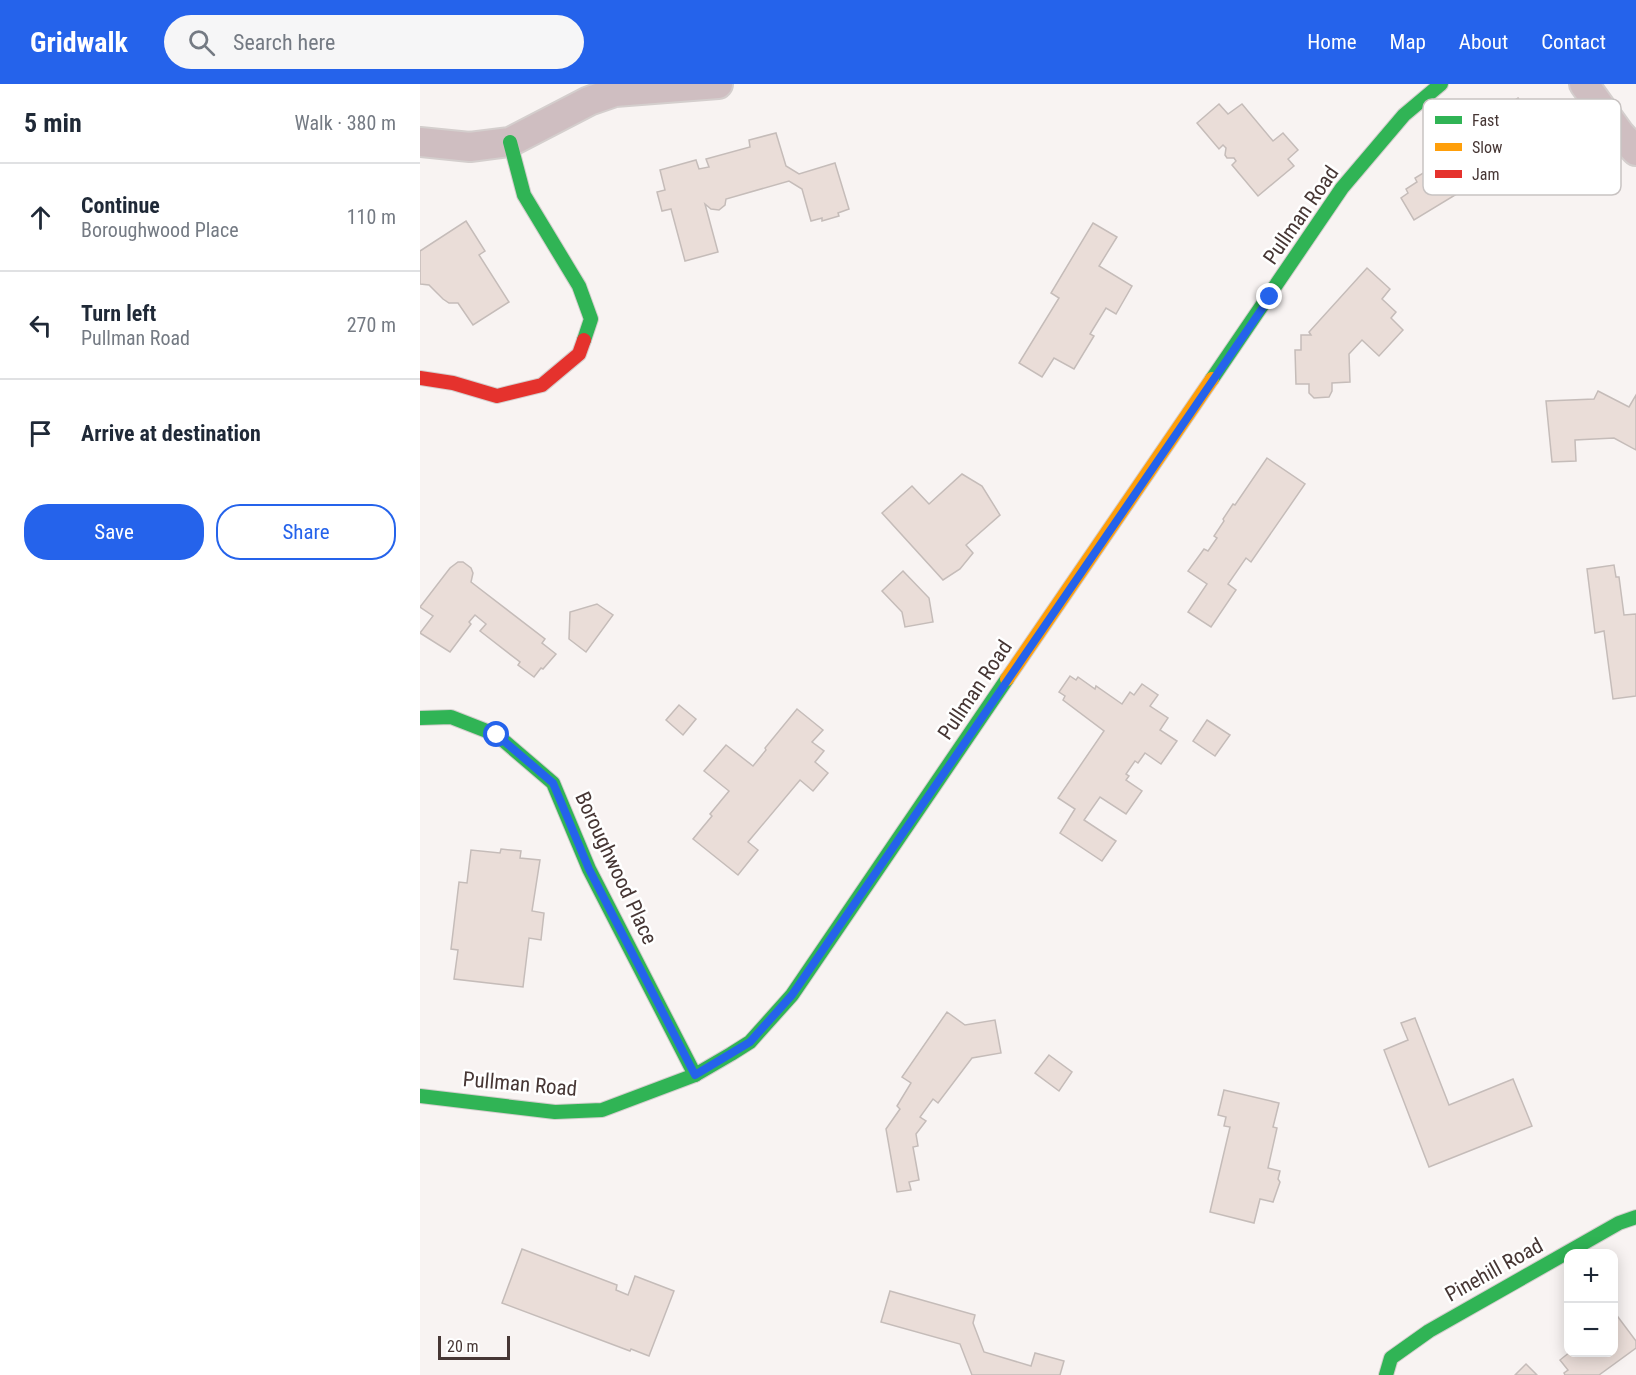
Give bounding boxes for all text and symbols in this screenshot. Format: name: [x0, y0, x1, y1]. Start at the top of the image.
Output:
search box: [164, 15, 584, 69]
text: Gridwalk: [30, 26, 128, 59]
icon: search: [185, 26, 218, 59]
text: Search here: [233, 30, 335, 55]
text: Home: [1307, 30, 1357, 54]
text: Map: [1390, 30, 1426, 54]
text: About: [1459, 30, 1508, 54]
text: Contact: [1541, 30, 1606, 54]
legend: [1423, 99, 1621, 195]
text: 5 min: [24, 108, 82, 138]
text: Walk · 380 m: [295, 111, 396, 135]
text: Fast: [1472, 111, 1499, 130]
text: Slow: [1472, 138, 1502, 157]
street label: Pullman Road: [1258, 161, 1344, 269]
text: Jam: [1472, 165, 1499, 184]
text: Continue: [81, 193, 160, 218]
icon: ahead: [24, 201, 57, 234]
text: 110 m: [347, 205, 396, 229]
text: Boroughwood Place: [81, 218, 239, 242]
route end: [1256, 283, 1282, 309]
text: Turn left: [81, 301, 156, 326]
icon: left: [24, 309, 57, 342]
text: 270 m: [347, 313, 396, 337]
text: Pullman Road: [81, 326, 190, 350]
icon: arrive: [24, 417, 57, 450]
text: Arrive at destination: [81, 421, 261, 446]
button: Save: [24, 504, 204, 560]
button: Share: [216, 504, 396, 560]
street label: Pullman Road: [933, 636, 1017, 744]
route start: [483, 721, 509, 747]
street label: Boroughwood Place: [570, 788, 662, 948]
street label: Pullman Road: [462, 1067, 578, 1101]
street label: Pinehill Road: [1441, 1233, 1547, 1307]
map controls: [1564, 1249, 1618, 1357]
button: +: [1564, 1249, 1618, 1303]
button: −: [1564, 1303, 1618, 1357]
scale bar: [438, 1333, 510, 1360]
text: 20 m: [447, 1337, 479, 1356]

